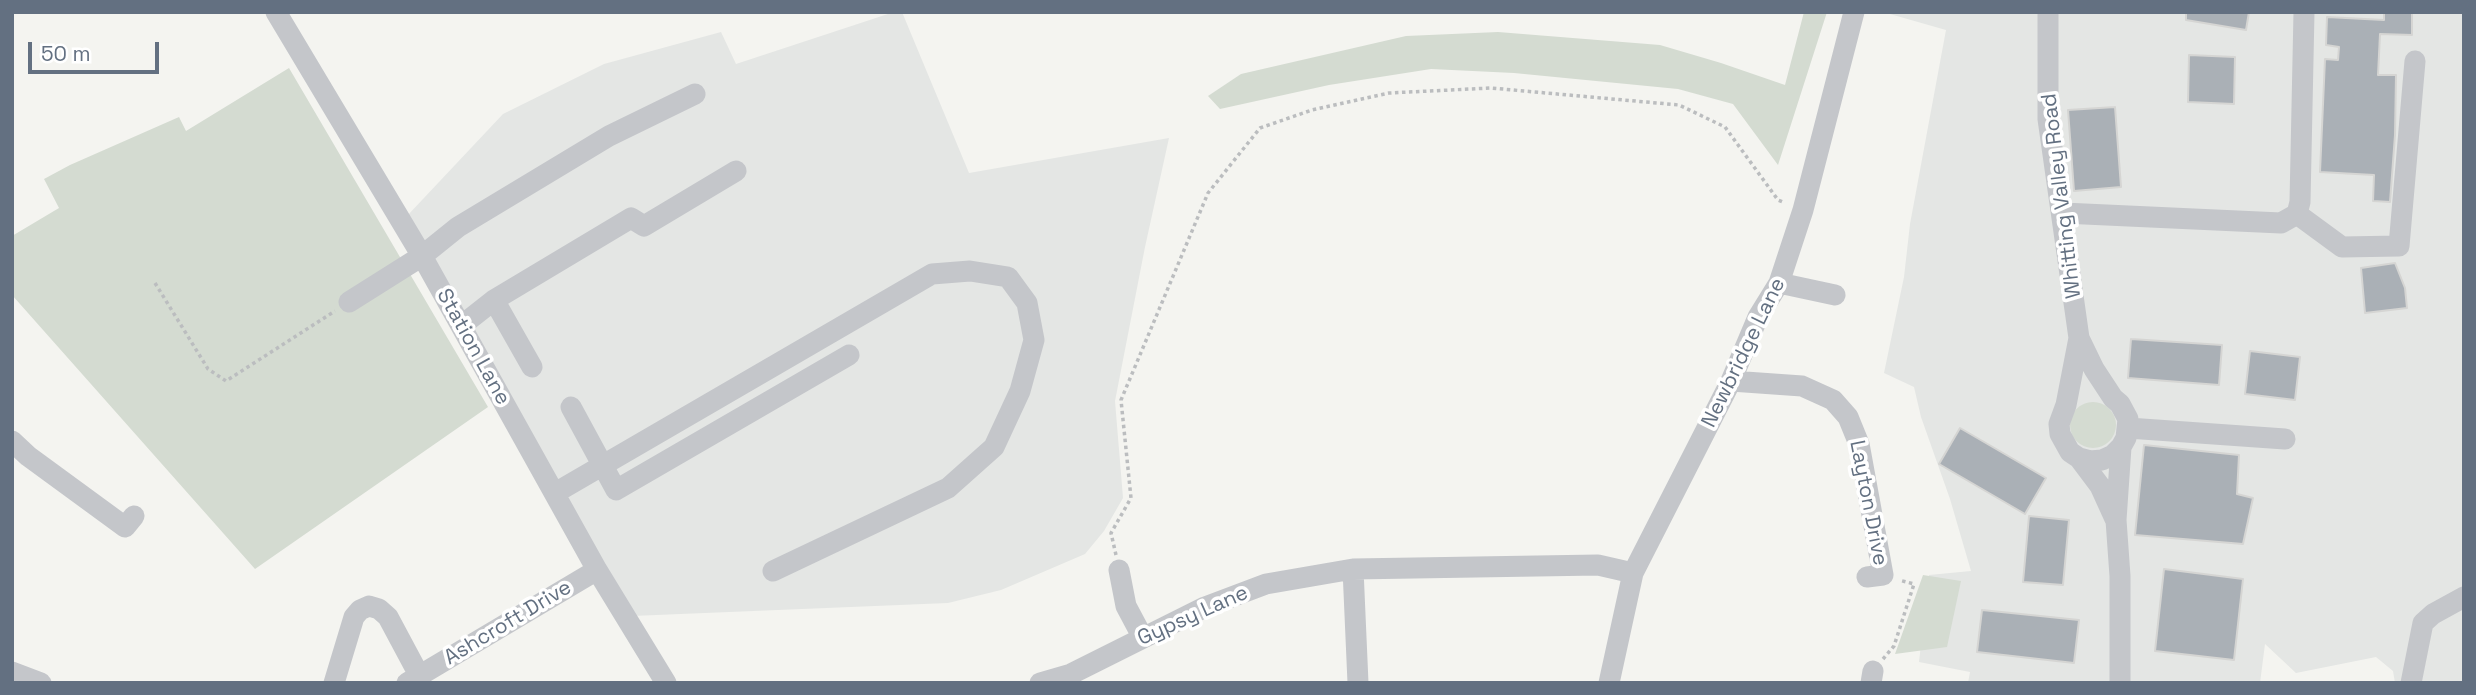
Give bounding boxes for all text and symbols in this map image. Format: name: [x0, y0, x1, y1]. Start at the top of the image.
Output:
scale bar: [32, 28, 163, 72]
text: 50 m: [41, 40, 91, 67]
street label: Whitting Valley Road: [2037, 92, 2087, 300]
street label: Newbridge Lane: [1697, 274, 1791, 432]
street label: Station Lane: [431, 285, 515, 409]
street label: Layton Drive: [1844, 438, 1892, 568]
street label: Ashcroft Drive: [440, 575, 576, 671]
street label: Gypsy Lane: [1134, 580, 1252, 652]

